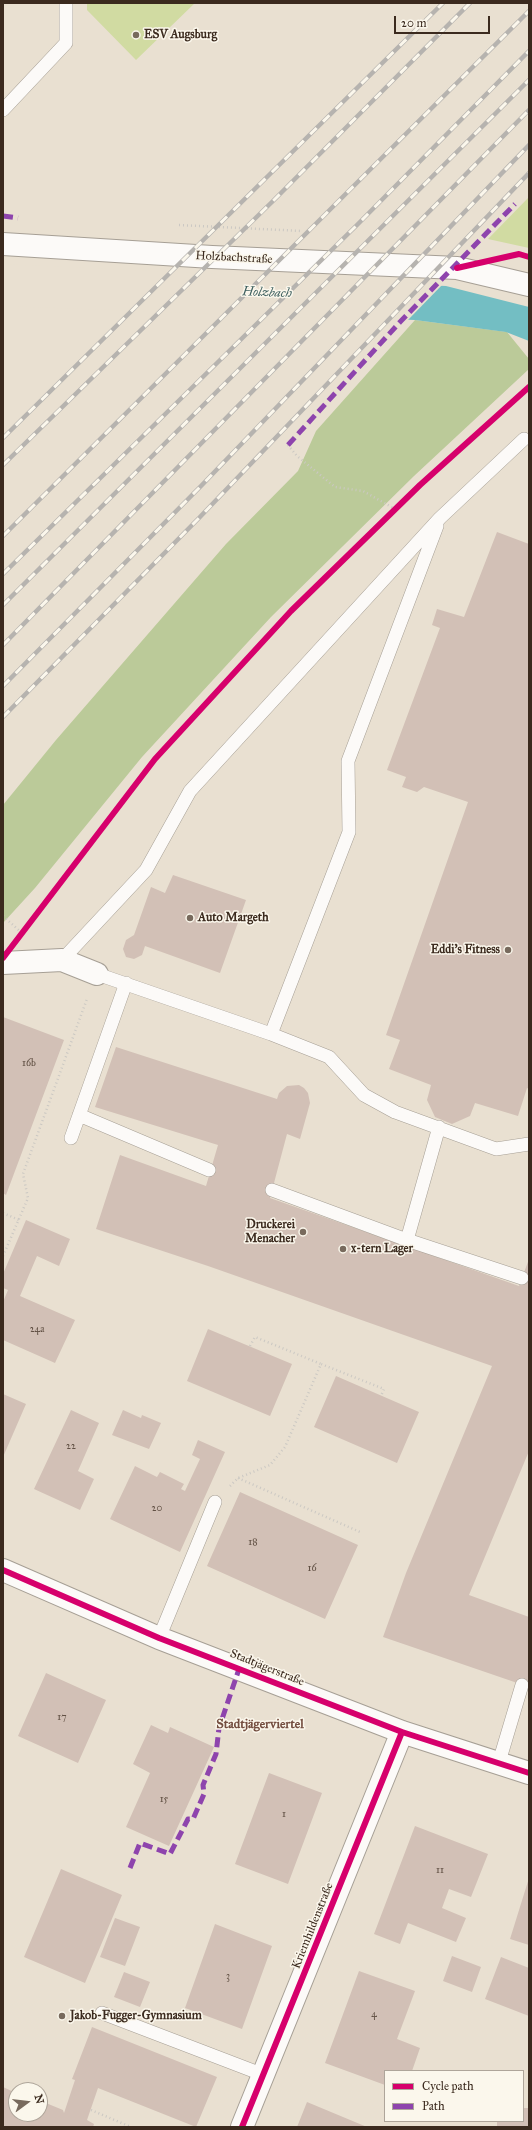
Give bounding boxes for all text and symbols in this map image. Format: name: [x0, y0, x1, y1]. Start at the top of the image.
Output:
scale bar: [396, 8, 492, 34]
text: 20 m: [401, 16, 427, 30]
place label: ESV Augsburg: [144, 28, 217, 42]
marker: ESV Augsburg: [131, 30, 141, 40]
street label: Holzbachstraße: [195, 249, 273, 267]
water label: Holzbach: [242, 284, 292, 302]
place label: Auto Margeth: [198, 911, 269, 925]
marker: Auto Margeth: [185, 913, 195, 923]
place label: Eddi's Fitness: [431, 943, 500, 957]
marker: Eddi's Fitness: [503, 945, 513, 955]
house number: 16b: [22, 1058, 36, 1070]
place label: Druckerei Menacher: [245, 1218, 295, 1246]
marker: Druckerei Menacher: [298, 1227, 308, 1237]
place label: x-tern Lager: [351, 1242, 413, 1256]
marker: x-tern Lager: [338, 1244, 348, 1254]
house number: 24a: [30, 1324, 44, 1336]
house number: 22: [66, 1441, 76, 1453]
house number: 20: [152, 1503, 162, 1515]
house number: 18: [248, 1537, 258, 1549]
house number: 16: [307, 1563, 317, 1575]
street label: Stadtjägerstraße: [228, 1647, 306, 1689]
house number: 17: [57, 1712, 67, 1724]
district label: Stadtjägerviertel: [216, 1717, 304, 1733]
house number: 15: [160, 1794, 168, 1806]
house number: 1: [282, 1809, 286, 1821]
house number: 11: [436, 1865, 444, 1877]
street label: Kriemhildenstraße: [289, 1881, 337, 1971]
house number: 3: [226, 1971, 230, 1983]
place label: Jakob-Fugger-Gymnasium: [70, 2009, 202, 2023]
house number: 4: [371, 2009, 377, 2021]
marker: Jakob-Fugger-Gymnasium: [57, 2011, 67, 2021]
legend: [384, 2070, 524, 2122]
text: Cycle path: [422, 2079, 474, 2093]
north arrow: [8, 2082, 48, 2122]
text: N: [32, 2093, 47, 2105]
text: Path: [422, 2099, 445, 2113]

